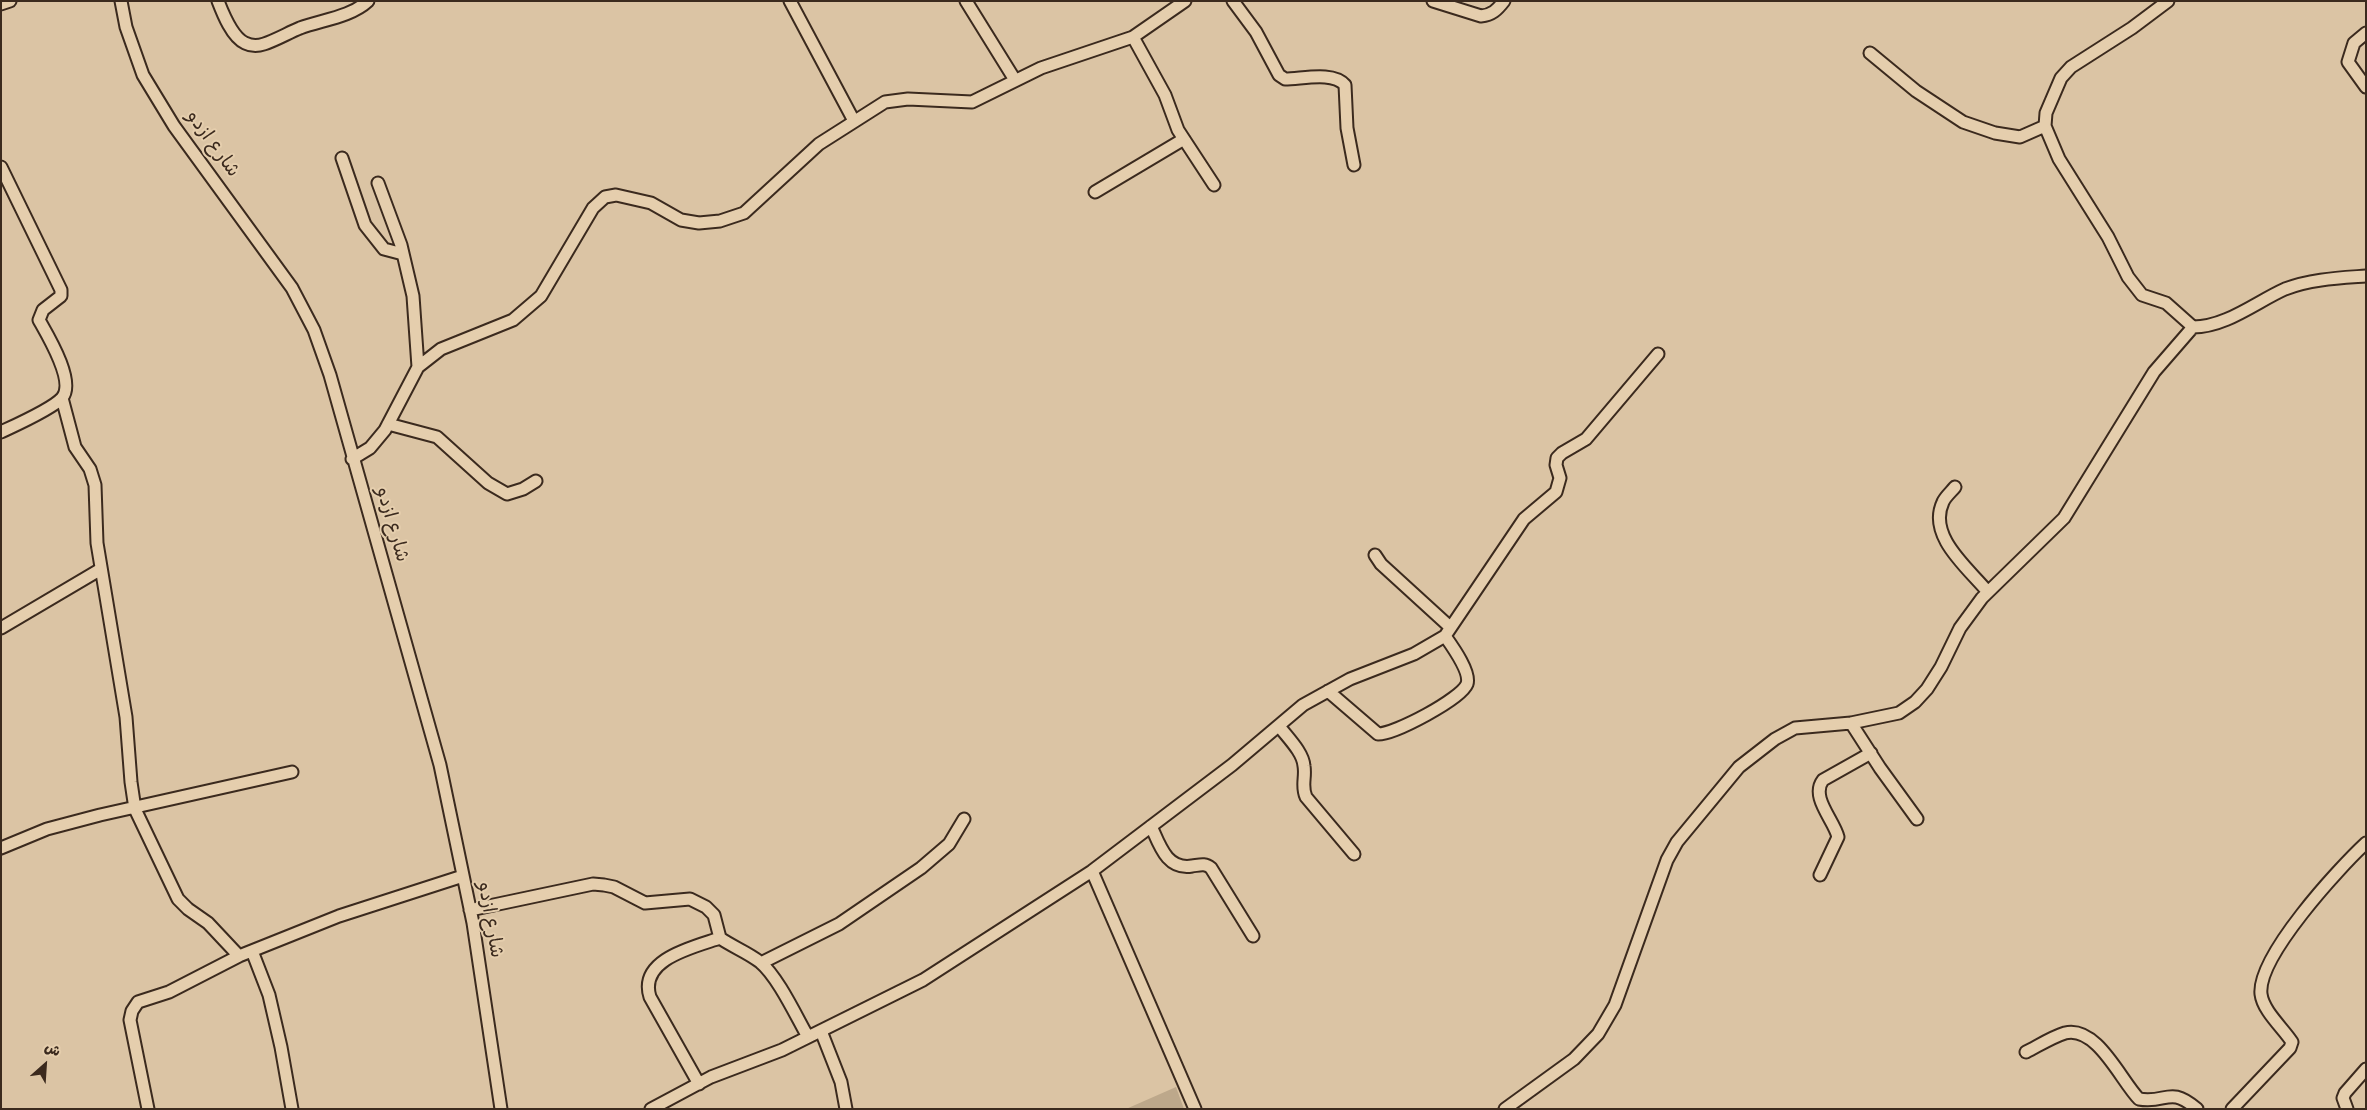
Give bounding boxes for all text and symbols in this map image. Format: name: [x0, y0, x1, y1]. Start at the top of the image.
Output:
street label: شارع ازدو: [179, 107, 243, 183]
street label: شارع ازدو: [368, 485, 412, 565]
street label: شارع ازدو: [470, 880, 506, 960]
north arrow: [20, 1040, 70, 1090]
text: ش: [41, 1040, 62, 1062]

